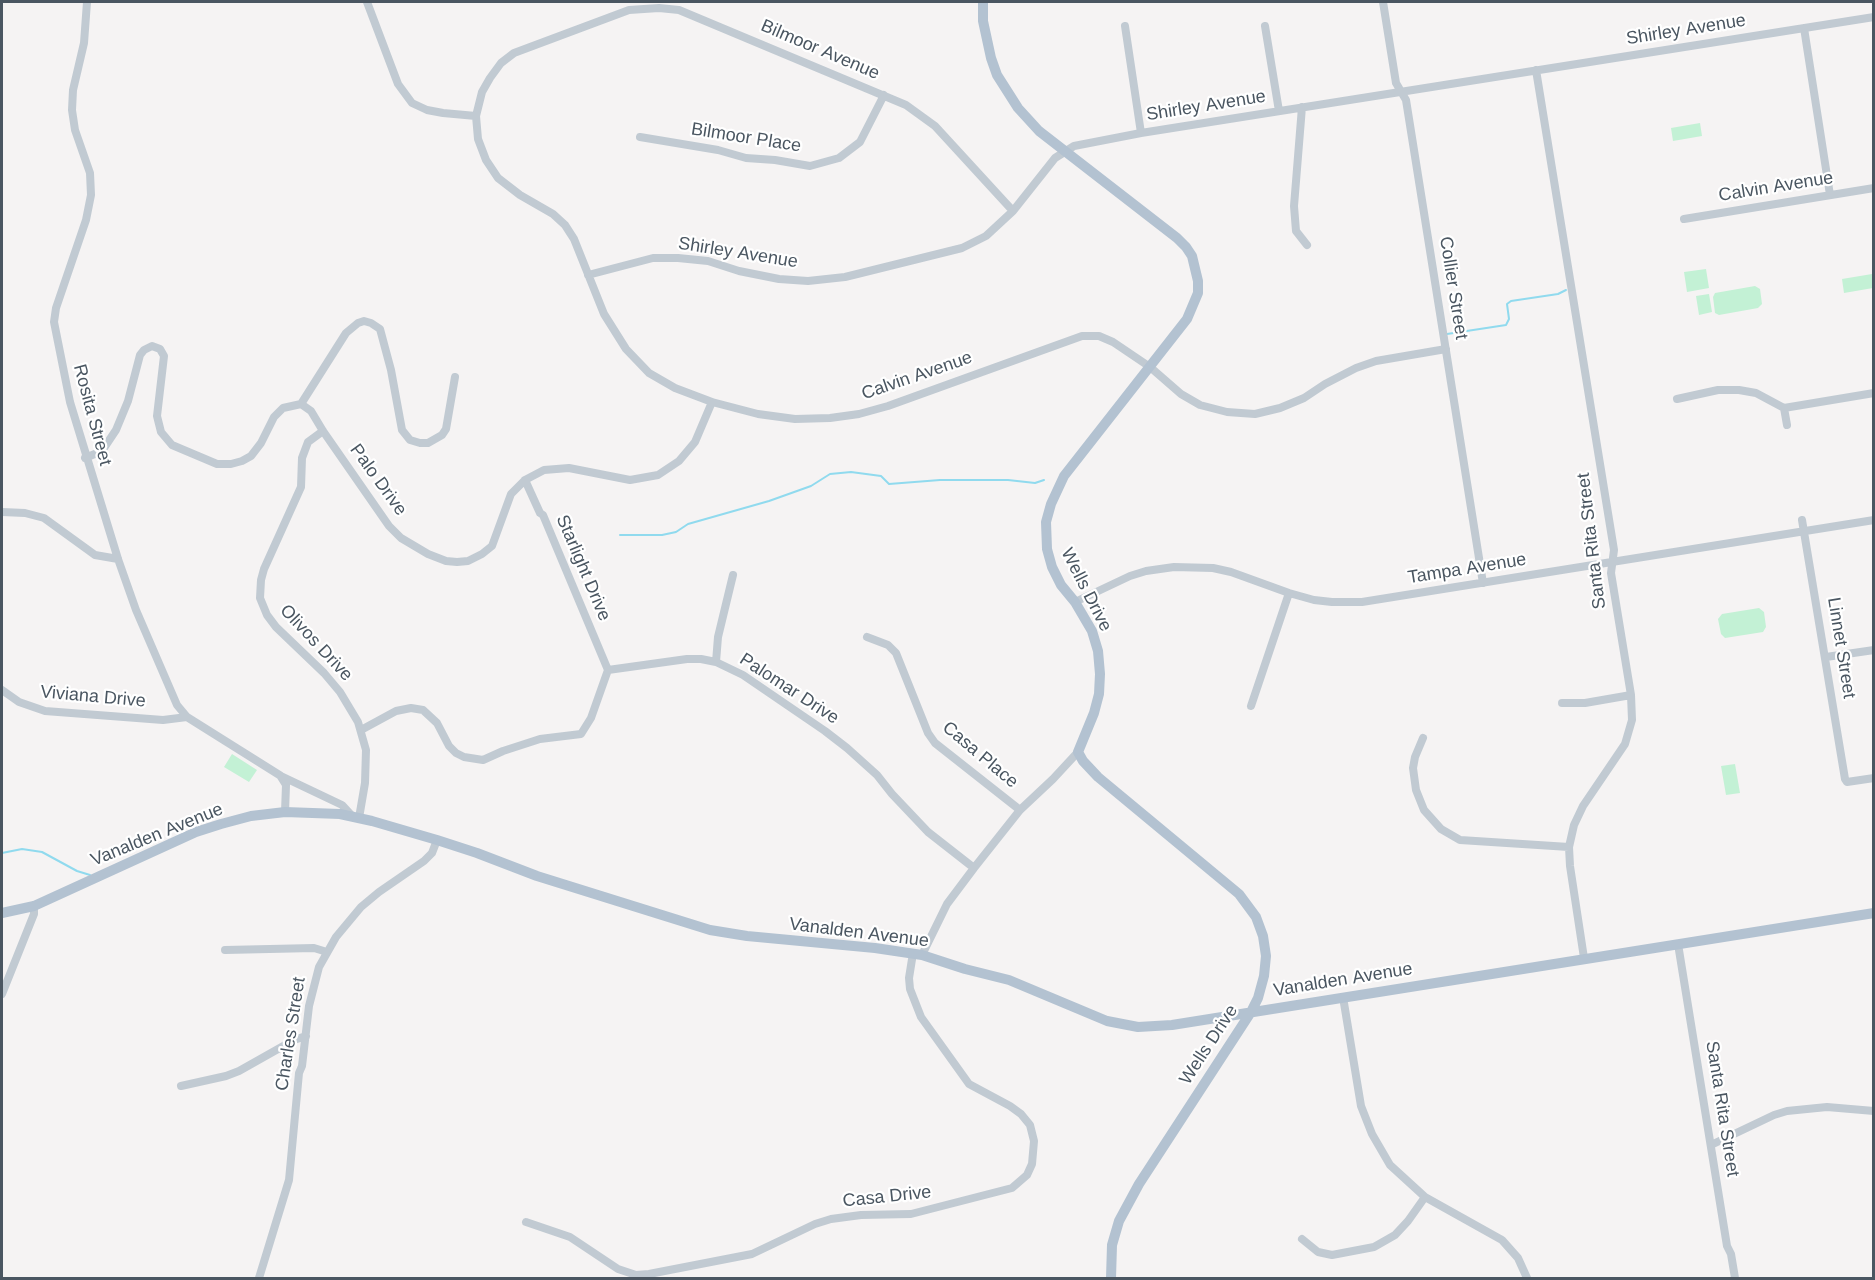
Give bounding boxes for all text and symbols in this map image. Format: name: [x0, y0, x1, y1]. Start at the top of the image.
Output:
street label: Shirley Avenue: [1625, 10, 1747, 50]
street label: Bilmoor Avenue: [757, 15, 883, 85]
street label: Shirley Avenue: [1145, 86, 1267, 126]
street label: Bilmoor Place: [689, 119, 803, 157]
street label: Calvin Avenue: [1717, 167, 1835, 207]
street label: Shirley Avenue: [677, 233, 799, 273]
street label: Collier Street: [1434, 235, 1472, 341]
street label: Calvin Avenue: [859, 347, 975, 405]
street label: Rosita Street: [68, 362, 116, 468]
street label: Palo Drive: [345, 440, 411, 520]
street label: Santa Rita Street: [1573, 472, 1611, 610]
street label: Starlight Drive: [551, 512, 615, 624]
street label: Wells Drive: [1056, 545, 1116, 635]
street label: Tampa Avenue: [1406, 549, 1528, 589]
street label: Linnet Street: [1822, 596, 1860, 700]
street label: Olivos Drive: [275, 600, 357, 686]
street label: Palomar Drive: [735, 649, 843, 729]
street label: Viviana Drive: [39, 682, 147, 712]
street label: Casa Place: [938, 717, 1022, 793]
street label: Vanalden Avenue: [88, 799, 226, 871]
street label: Vanalden Avenue: [788, 914, 930, 952]
street label: Vanalden Avenue: [1272, 958, 1414, 1002]
street label: Charles Street: [271, 975, 311, 1093]
street label: Wells Drive: [1175, 1001, 1243, 1089]
street label: Santa Rita Street: [1701, 1040, 1743, 1178]
street label: Casa Drive: [842, 1182, 932, 1212]

